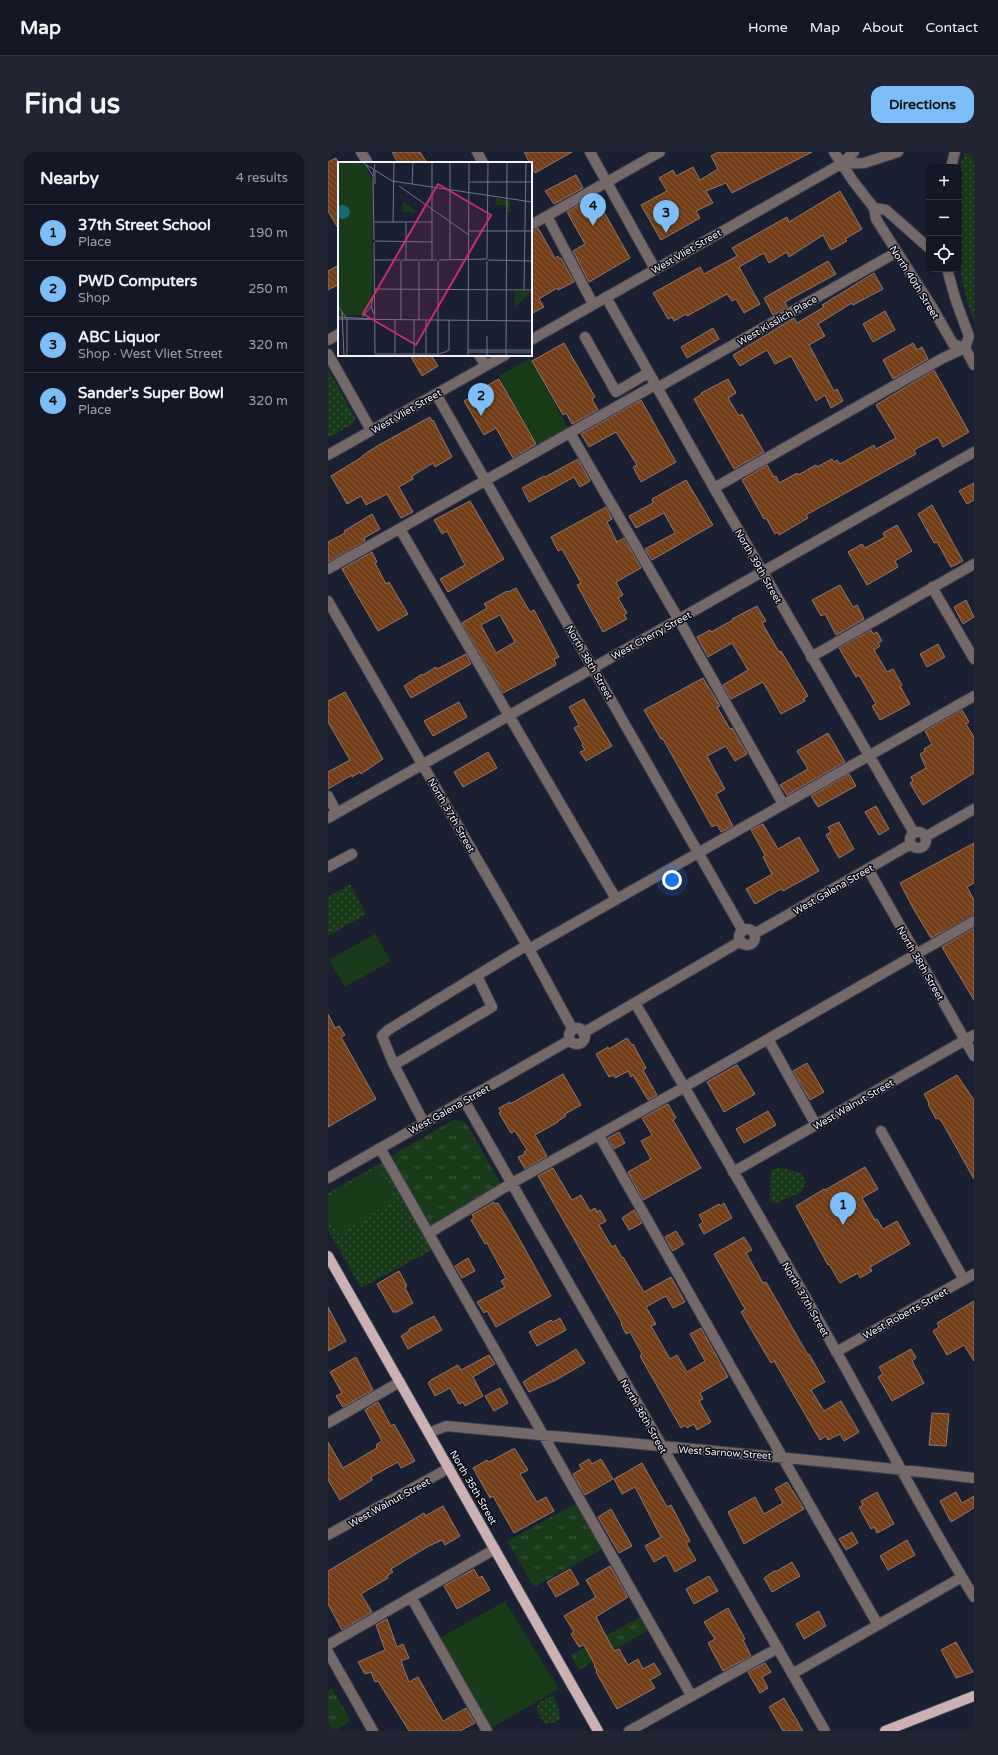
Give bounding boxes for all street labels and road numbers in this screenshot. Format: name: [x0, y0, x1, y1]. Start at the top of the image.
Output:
street label: West Vliet Street: [649, 227, 724, 277]
street label: North 40th Street: [887, 244, 942, 321]
street label: West Kisslich Place: [736, 293, 820, 349]
street label: West Vliet Street: [369, 387, 444, 437]
street label: North 39th Street: [732, 527, 784, 606]
street label: West Cherry Street: [609, 609, 694, 663]
street label: North 38th Street: [563, 623, 615, 702]
street label: North 37th Street: [425, 776, 477, 855]
street label: West Galena Street: [791, 862, 876, 918]
street label: North 38th Street: [894, 924, 946, 1003]
street label: West Walnut Street: [811, 1077, 896, 1133]
street label: West Galena Street: [407, 1083, 492, 1137]
street label: North 37th Street: [779, 1260, 831, 1339]
street label: West Roberts Street: [861, 1285, 950, 1342]
street label: North 36th Street: [617, 1377, 669, 1456]
street label: West Sarnow Street: [678, 1444, 772, 1462]
street label: North 35th Street: [447, 1448, 499, 1527]
street label: West Walnut Street: [347, 1475, 433, 1530]

